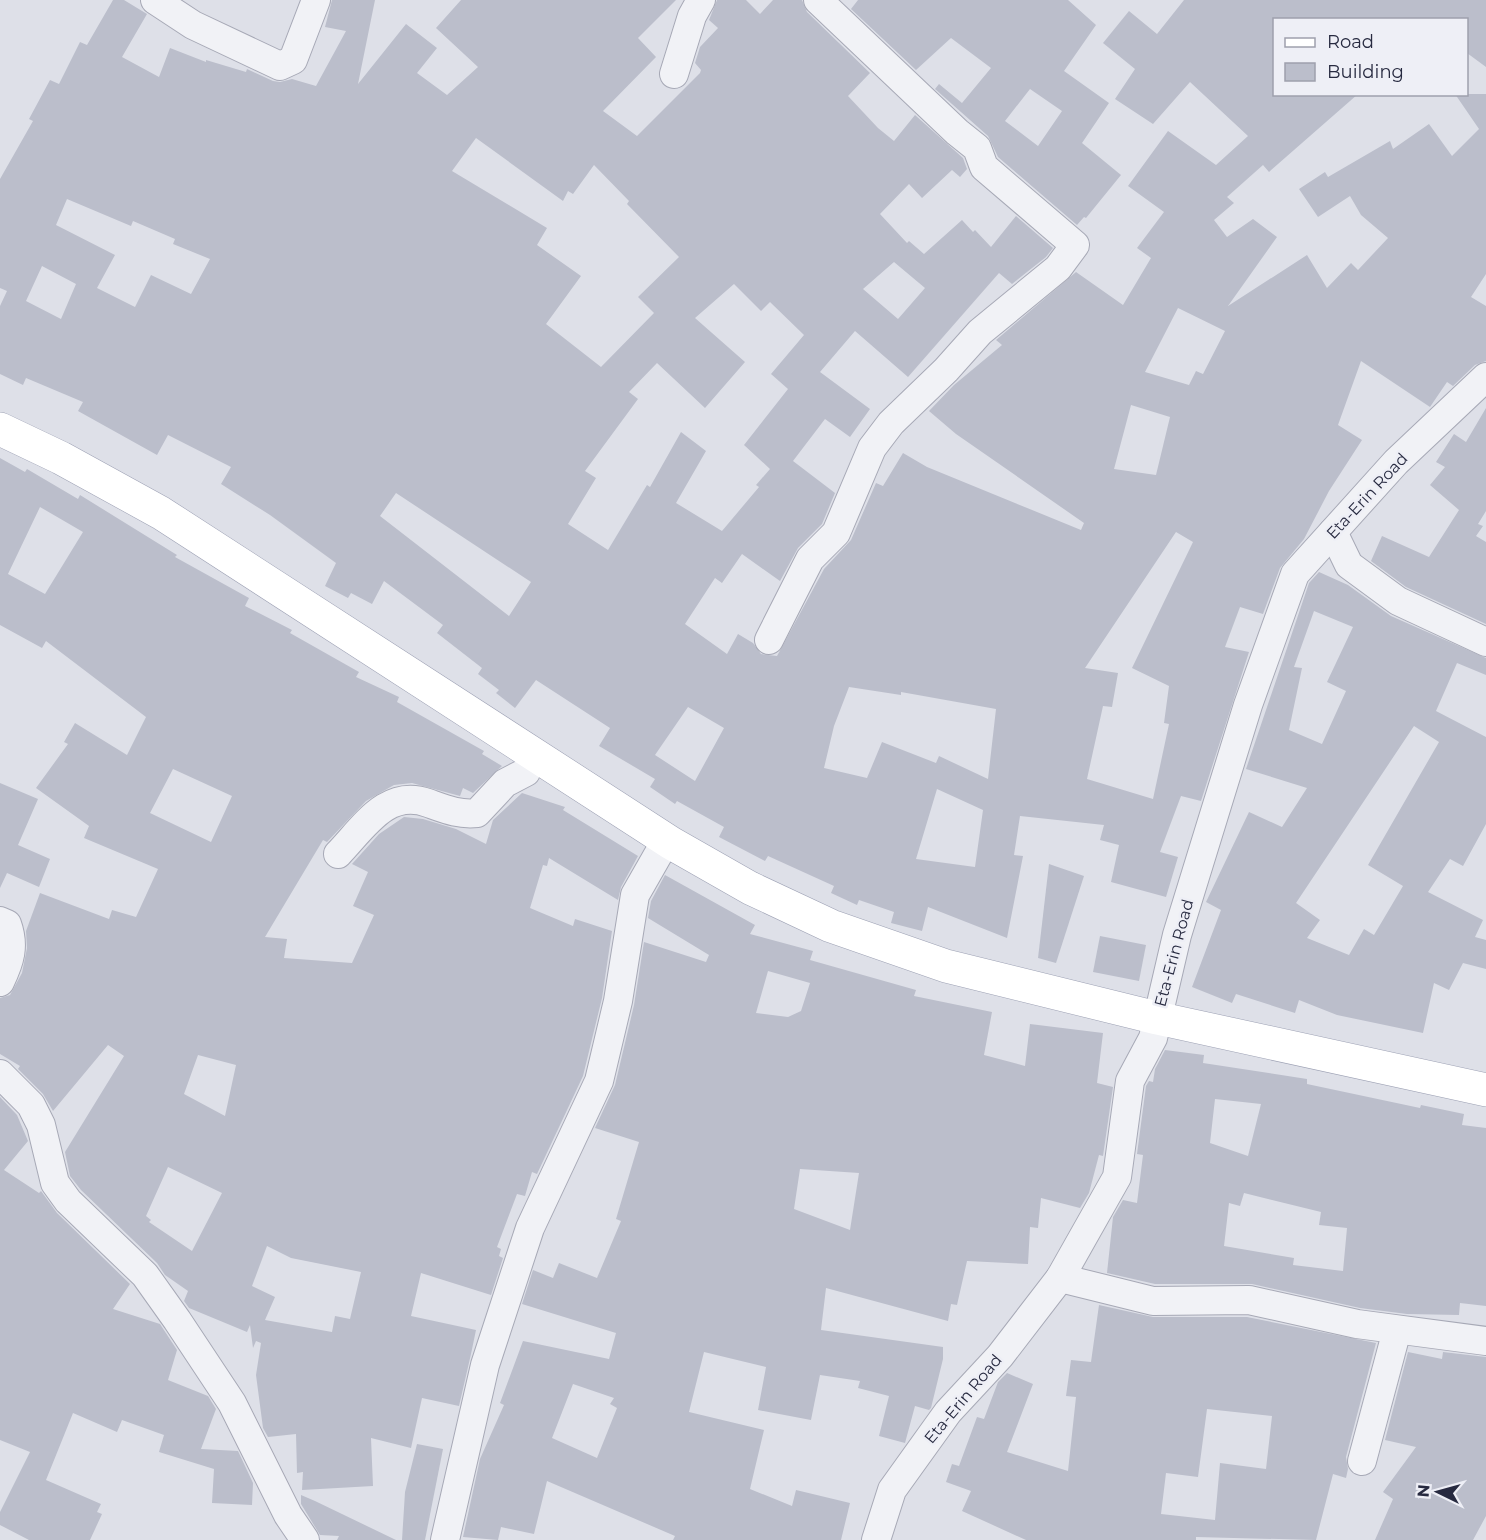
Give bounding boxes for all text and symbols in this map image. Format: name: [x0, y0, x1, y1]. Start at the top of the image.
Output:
legend: [1273, 18, 1468, 96]
text: Road: [1327, 31, 1374, 53]
text: Building: [1327, 61, 1404, 83]
street label: Eta-Erin Road: [1322, 449, 1412, 543]
street label: Eta-Erin Road: [1151, 897, 1197, 1009]
street label: Eta-Erin Road: [920, 1351, 1006, 1447]
north arrow: [1408, 1462, 1468, 1522]
text: N: [1414, 1483, 1434, 1498]

